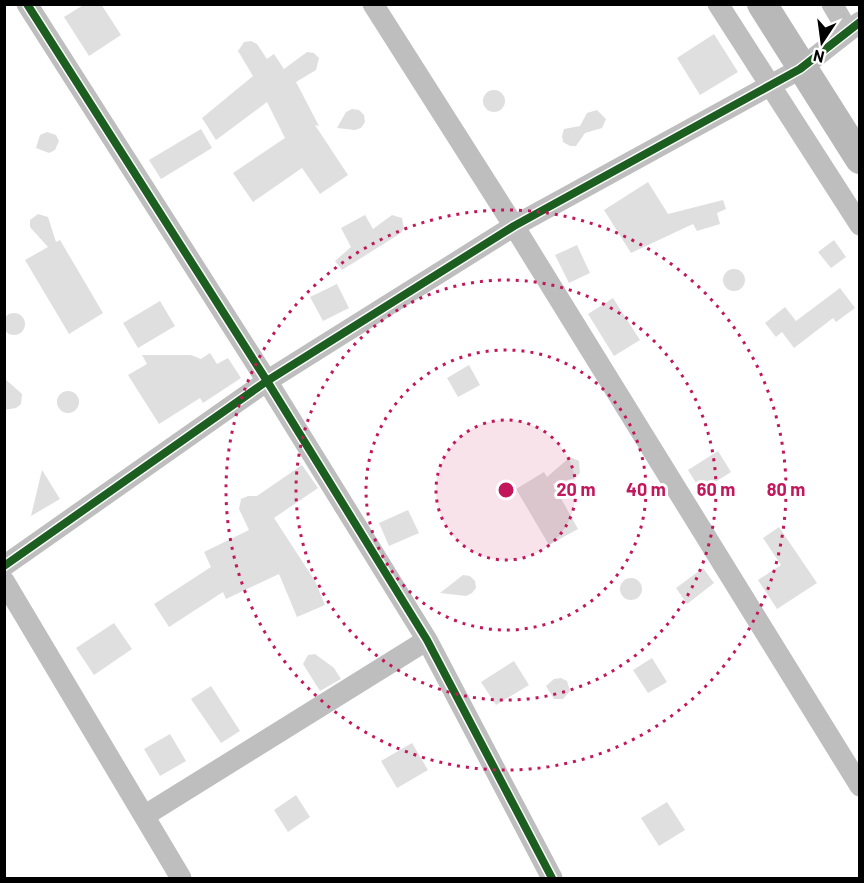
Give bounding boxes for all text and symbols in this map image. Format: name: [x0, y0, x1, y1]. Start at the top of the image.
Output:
north arrow: [792, 12, 852, 72]
text: N: [811, 47, 826, 68]
text: 20 m: [557, 478, 595, 500]
text: 40 m: [626, 478, 666, 500]
text: 60 m: [697, 478, 735, 500]
text: 80 m: [767, 478, 805, 500]
centre of rings: [496, 480, 516, 500]

